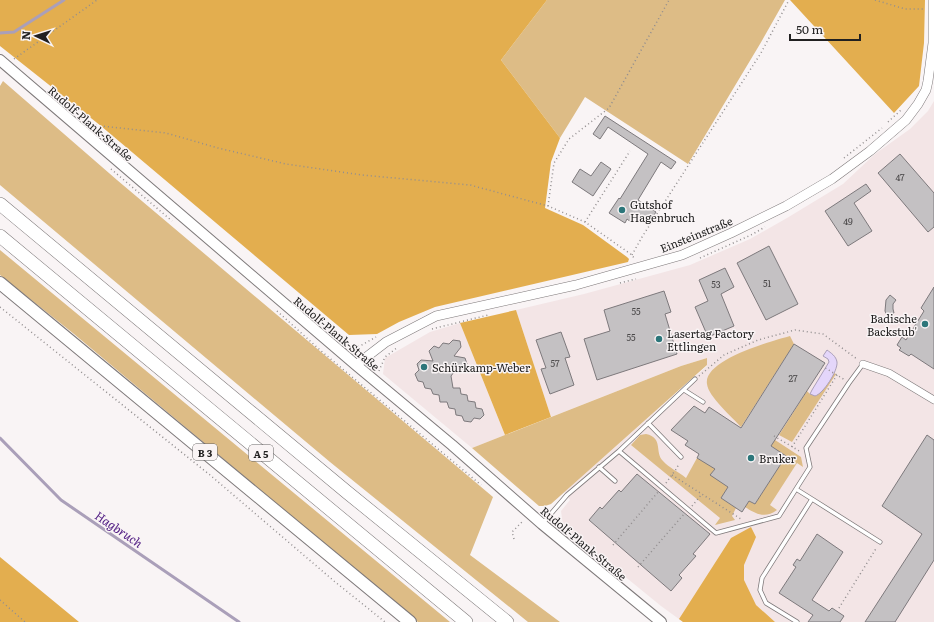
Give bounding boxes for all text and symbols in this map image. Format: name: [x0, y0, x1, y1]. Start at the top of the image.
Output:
north arrow: [16, 16, 56, 56]
scale bar: [790, 16, 860, 42]
text: 50 m: [796, 20, 823, 38]
text: N: [17, 30, 33, 40]
street label: Rudolf-Plank-Straße: [45, 82, 137, 165]
house number: 47: [895, 170, 905, 184]
place label: Gutshof Hagenbruch: [630, 196, 695, 225]
marker: Gutshof Hagenbruch: [617, 205, 627, 215]
street label: Einsteinstraße: [657, 212, 735, 256]
house number: 49: [843, 214, 853, 228]
house number: 51: [763, 276, 771, 290]
house number: 53: [711, 277, 721, 291]
street label: Rudolf-Plank-Straße: [291, 292, 384, 374]
house number: 55: [631, 304, 641, 318]
place label: Badische Backstub': [867, 310, 917, 339]
marker: Badische Backstub': [920, 319, 930, 329]
place label: Lasertag Factory Ettlingen: [667, 325, 755, 354]
house number: 55: [626, 330, 636, 344]
marker: Lasertag Factory Ettlingen: [654, 334, 664, 344]
house number: 57: [550, 356, 560, 370]
place label: Schürkamp-Weber: [432, 359, 531, 375]
marker: Schürkamp-Weber: [419, 362, 429, 372]
house number: 27: [788, 371, 798, 385]
road number: B 3: [193, 444, 217, 460]
road number: A 5: [249, 445, 273, 461]
place label: Bruker: [759, 450, 797, 466]
marker: Bruker: [746, 453, 756, 463]
street label: Rudolf-Plank-Straße: [538, 502, 631, 584]
water label: Hagbruch: [91, 506, 147, 552]

